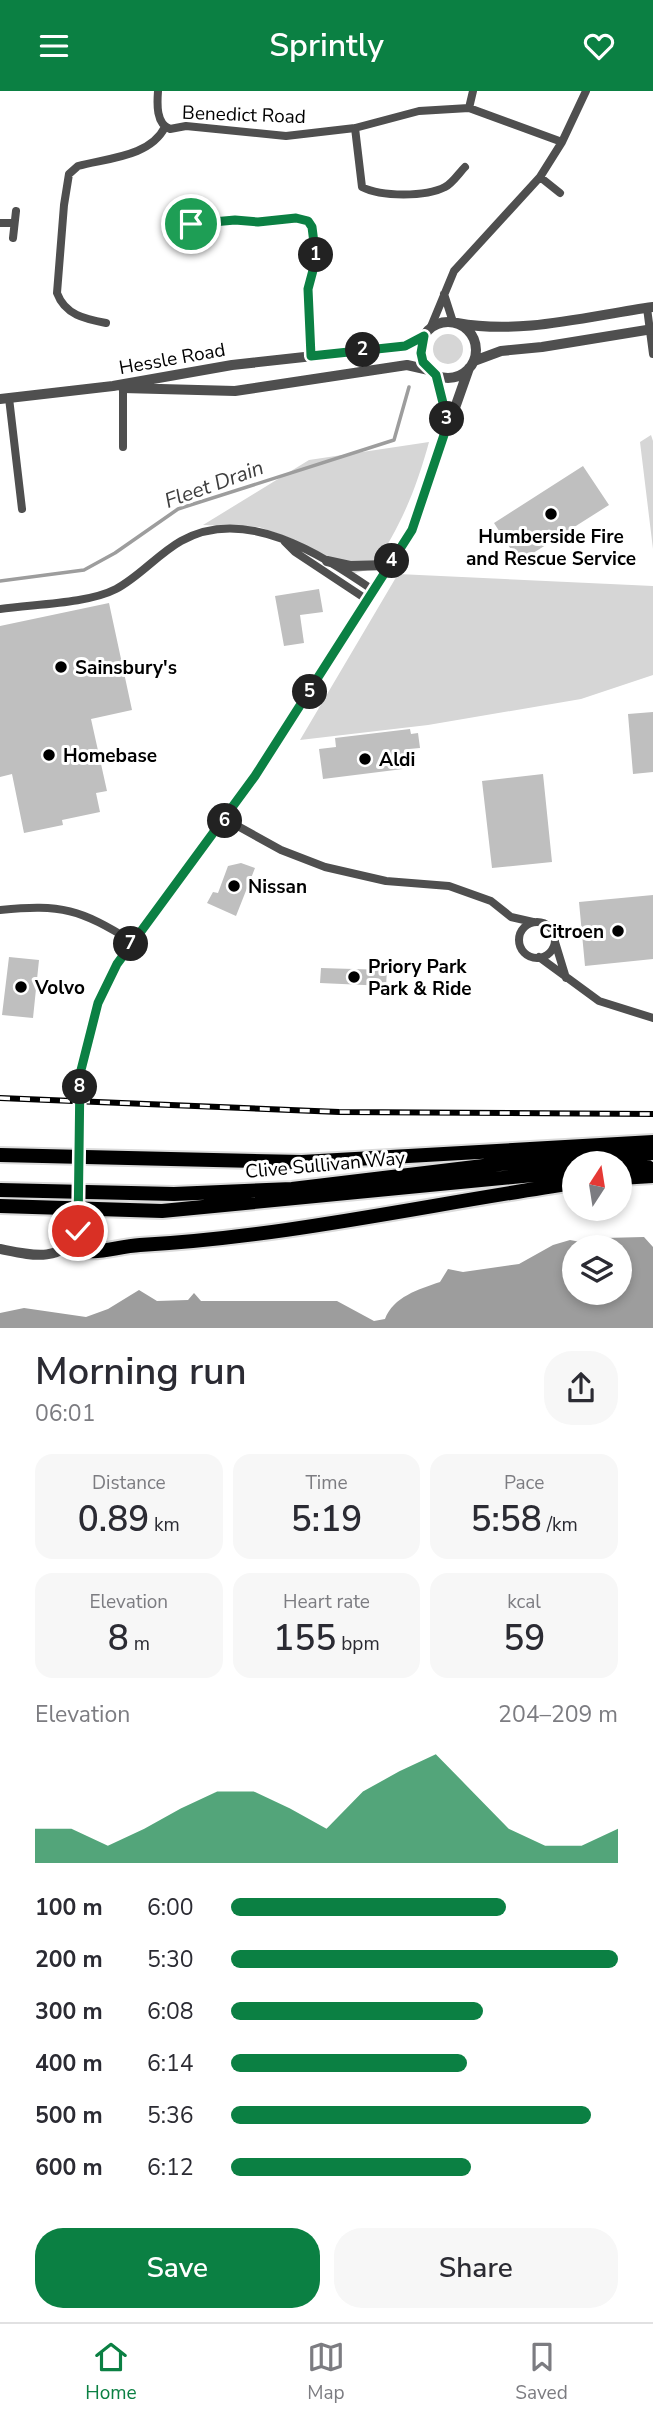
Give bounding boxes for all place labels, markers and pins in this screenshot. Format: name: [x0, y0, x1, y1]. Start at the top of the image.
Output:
pin: [161, 194, 221, 254]
pin: 1: [298, 237, 334, 273]
pin: 2: [346, 333, 380, 367]
pin: 3: [430, 401, 464, 437]
marker: Humberside Fire and Rescue Service: [543, 506, 559, 522]
place label: Humberside Fire and Rescue Service: [466, 524, 636, 572]
pin: 4: [374, 543, 410, 579]
place label: Sainsbury's: [75, 655, 177, 681]
marker: Sainsbury's: [53, 659, 69, 675]
pin: 5: [292, 675, 328, 709]
place label: Homebase: [63, 743, 157, 769]
marker: Homebase: [41, 747, 57, 763]
place label: Aldi: [379, 747, 415, 773]
marker: Aldi: [357, 751, 373, 767]
pin: 6: [208, 803, 243, 839]
place label: Nissan: [248, 874, 307, 900]
marker: Nissan: [226, 878, 242, 894]
place label: Citroen: [539, 919, 604, 945]
marker: Citroen: [610, 923, 626, 939]
pin: 7: [114, 927, 148, 961]
place label: Priory Park Park & Ride: [368, 954, 472, 1002]
marker: Priory Park Park & Ride: [346, 969, 362, 985]
place label: Volvo: [34, 975, 85, 1001]
marker: Volvo: [13, 979, 29, 995]
pin: 8: [62, 1069, 98, 1105]
pin: [48, 1201, 108, 1261]

